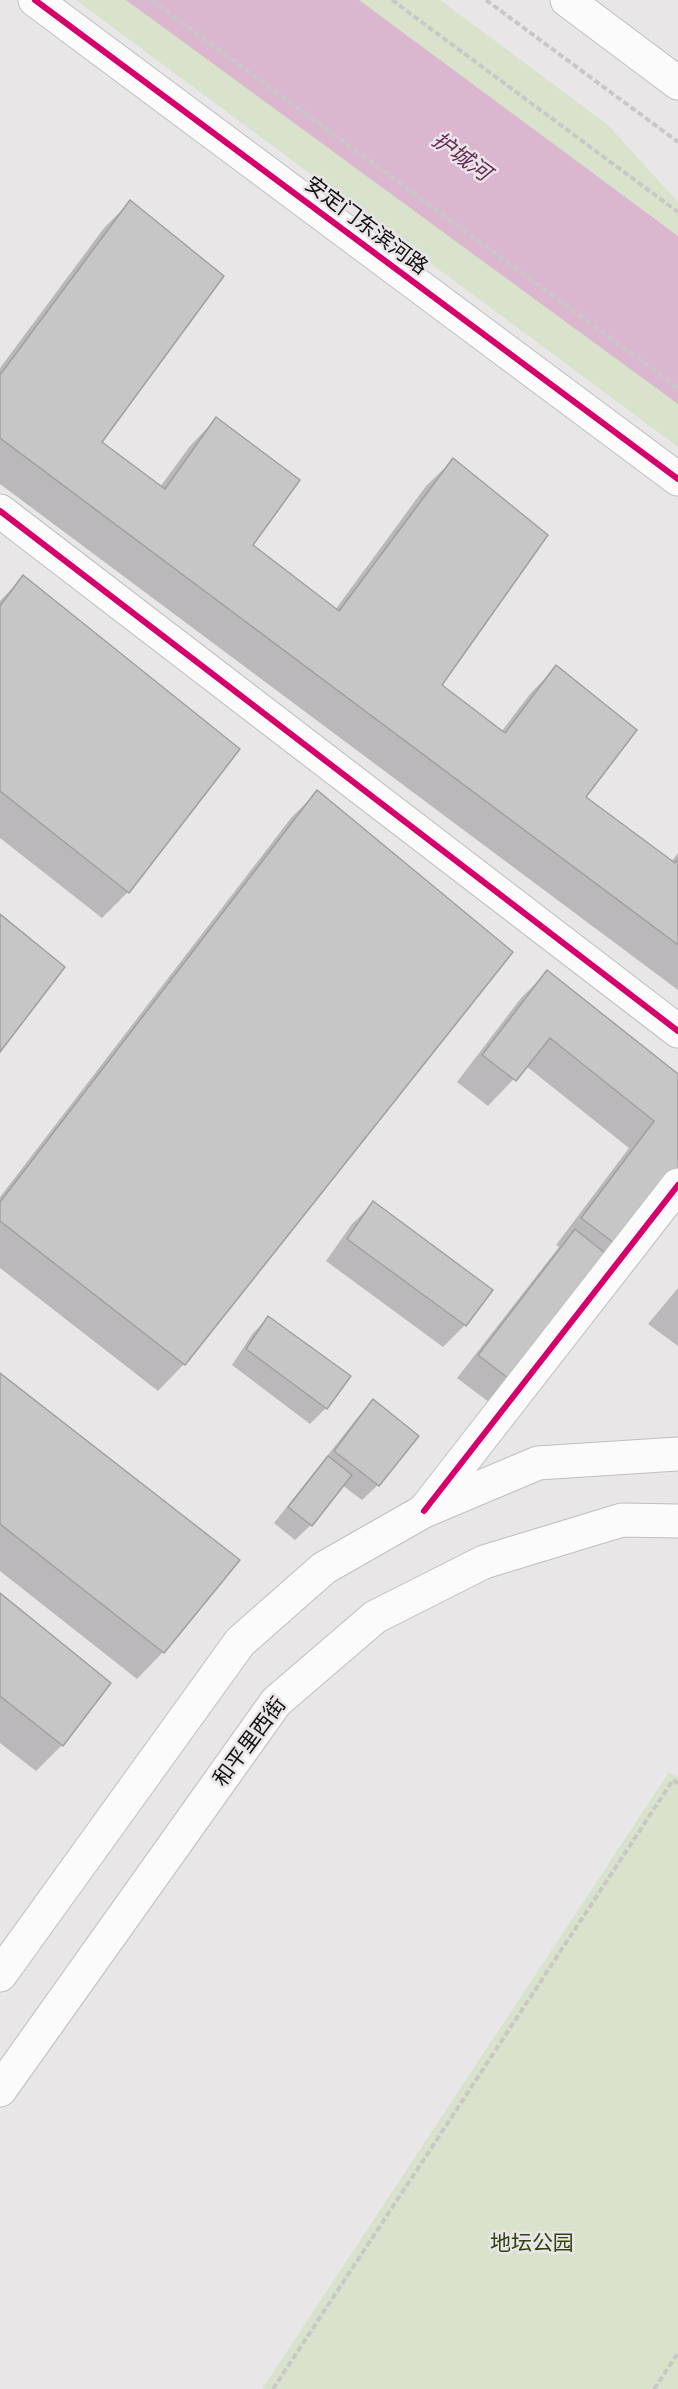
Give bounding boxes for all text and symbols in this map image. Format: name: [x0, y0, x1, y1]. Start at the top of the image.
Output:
water label: 护城河: [427, 127, 495, 187]
street label: 安定门东滨河路: [300, 172, 432, 280]
street label: 和平里西街: [208, 1692, 292, 1792]
park label: 地坛公园: [490, 2231, 574, 2257]

